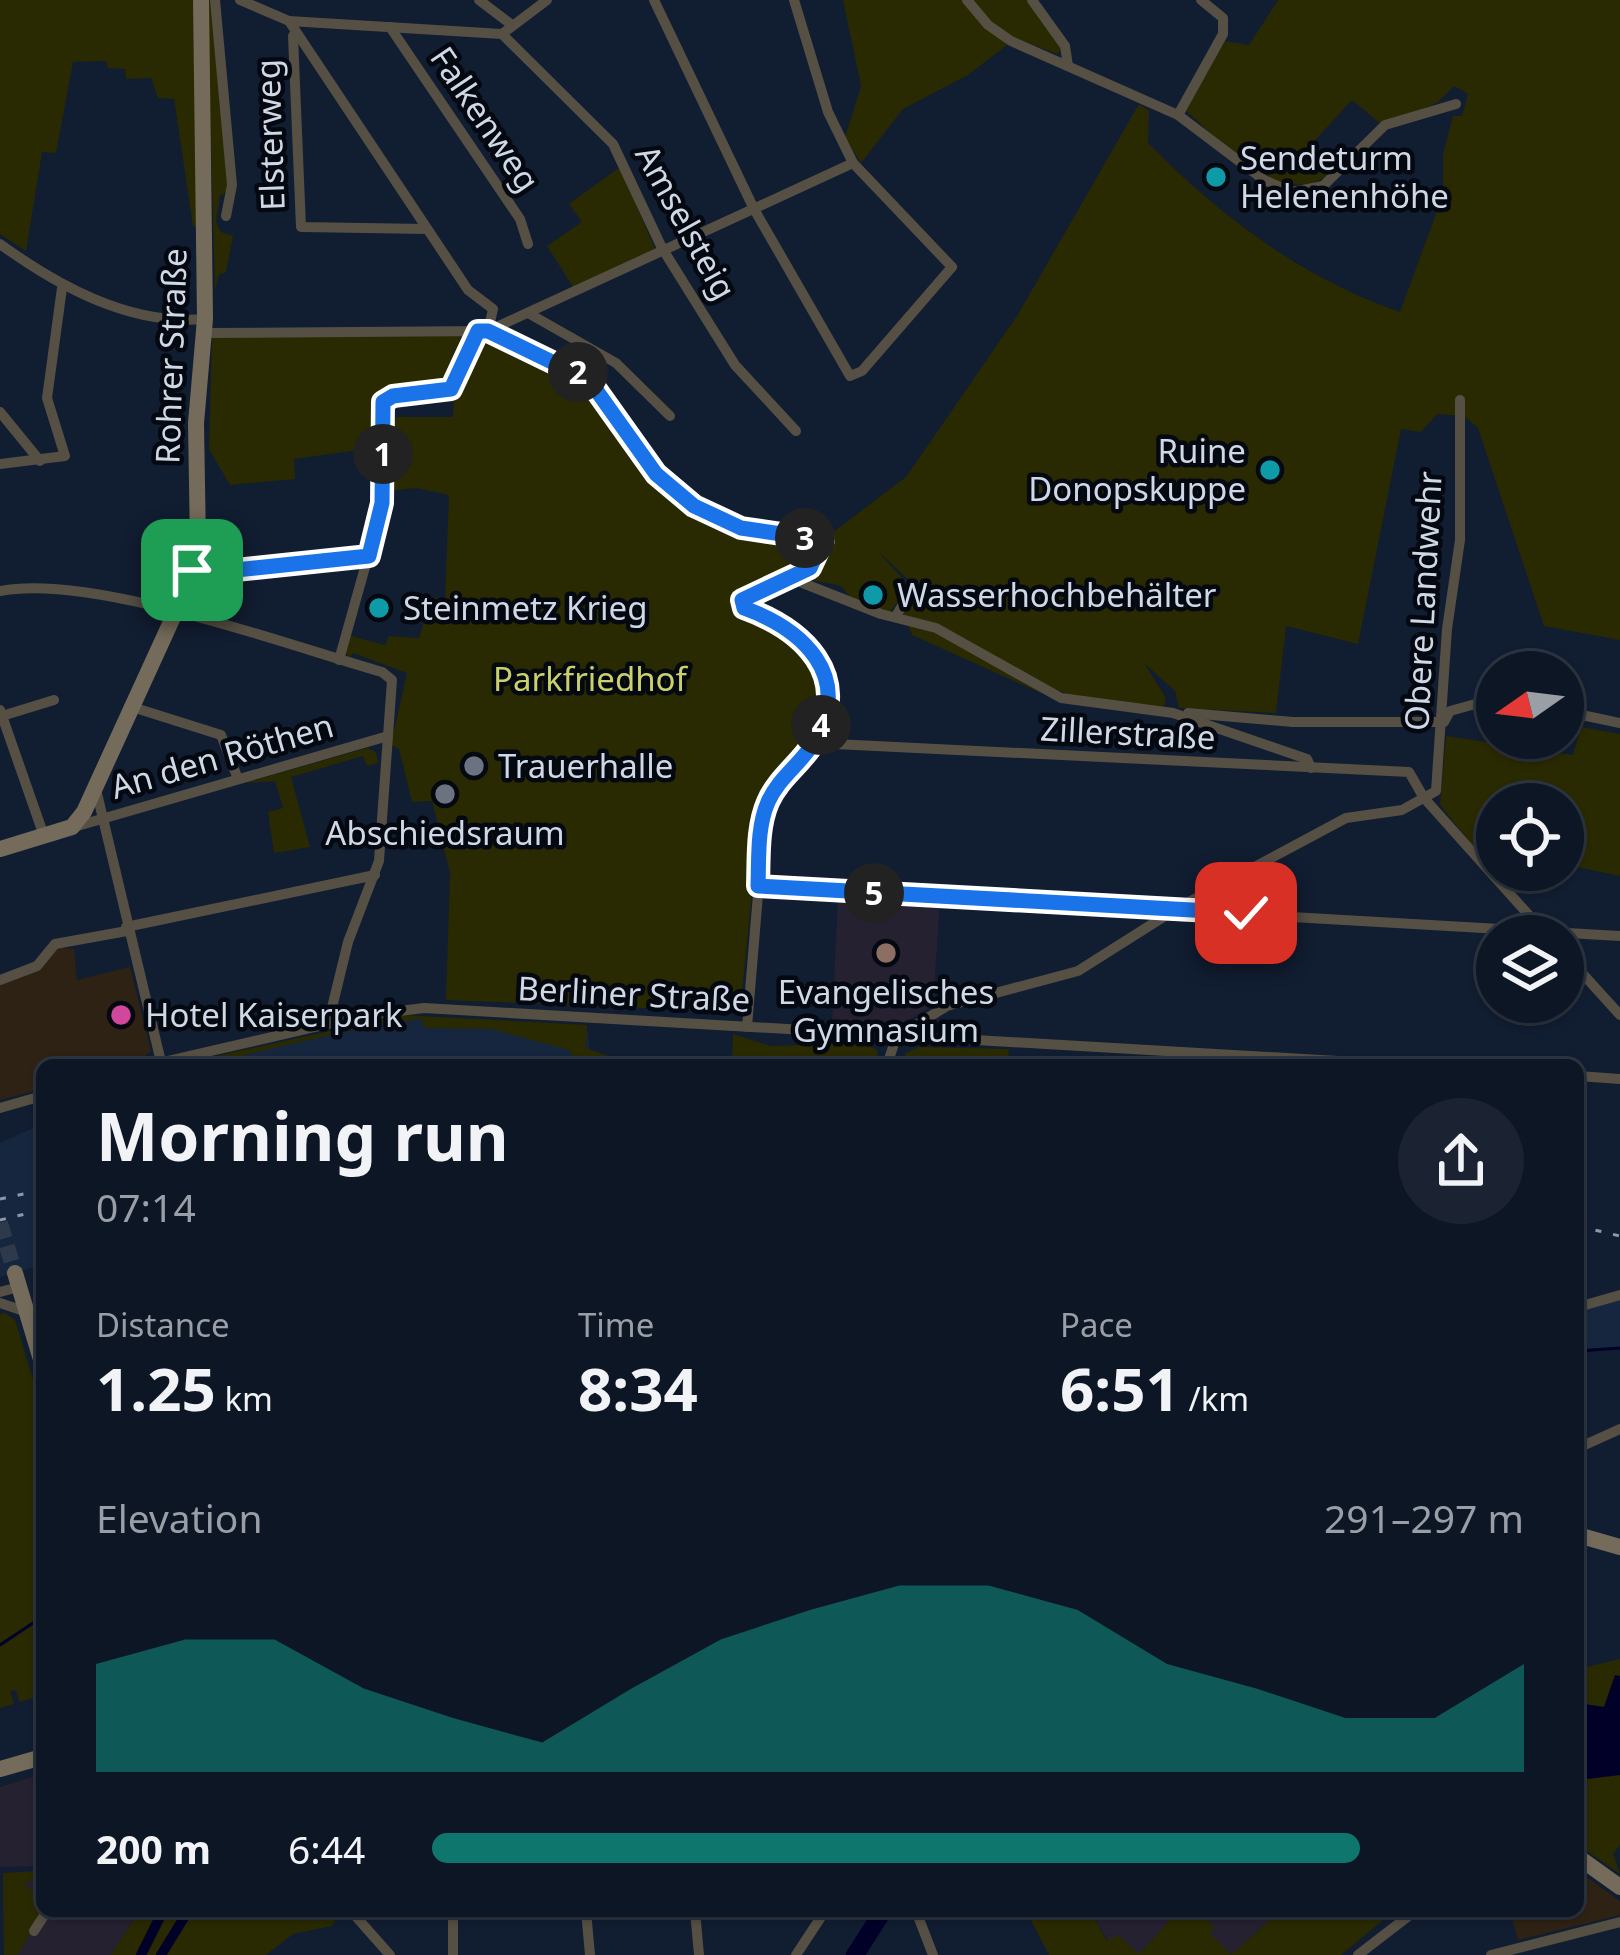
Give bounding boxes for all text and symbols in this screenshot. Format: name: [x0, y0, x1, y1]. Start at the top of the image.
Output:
street label: Falkenweg: [420, 37, 550, 200]
street label: Elsterweg: [244, 58, 295, 212]
place label: Sendeturm Helenenhöhe: [1240, 135, 1449, 218]
street label: Amselsteig: [626, 136, 747, 307]
marker: Sendeturm Helenenhöhe: [1203, 164, 1229, 190]
street label: Rohrer Straße: [144, 247, 197, 465]
pin: 2: [548, 342, 608, 402]
text: 2: [569, 349, 587, 394]
pin: 1: [353, 424, 413, 484]
place label: Ruine Donopskuppe: [1028, 428, 1246, 511]
text: 1: [374, 431, 392, 476]
marker: Ruine Donopskuppe: [1257, 457, 1283, 483]
street label: Obere Landwehr: [1393, 470, 1452, 732]
pin: 3: [775, 508, 835, 568]
text: 3: [796, 515, 814, 560]
pin: [141, 519, 243, 621]
icon: arrive: [159, 537, 225, 603]
place label: Wasserhochbehälter: [897, 572, 1217, 617]
marker: Wasserhochbehälter: [860, 582, 886, 608]
place label: Steinmetz Krieg: [403, 585, 648, 630]
marker: Steinmetz Krieg: [366, 595, 392, 621]
north arrow: [1476, 651, 1584, 759]
map controls: [1476, 651, 1584, 1023]
park label: Parkfriedhof: [493, 656, 689, 701]
pin: 4: [791, 695, 851, 755]
street label: An den Röthen: [105, 702, 338, 809]
text: 4: [812, 702, 830, 747]
street label: Zillerstraße: [1039, 705, 1217, 760]
place label: Trauerhalle: [498, 743, 673, 788]
marker: Trauerhalle: [461, 753, 487, 779]
marker: Abschiedsraum: [432, 781, 458, 807]
button: locate: [1476, 783, 1584, 891]
place label: Abschiedsraum: [325, 810, 565, 855]
pin: [1195, 862, 1297, 964]
pin: 5: [844, 863, 904, 923]
text: 5: [865, 870, 883, 915]
icon: check: [1213, 880, 1279, 946]
button: layers: [1476, 915, 1584, 1023]
marker: Evangelisches Gymnasium: [873, 940, 899, 966]
street label: Berliner Straße: [517, 965, 751, 1022]
place label: Evangelisches Gymnasium: [778, 969, 994, 1052]
place label: Hotel Kaiserpark: [145, 992, 403, 1037]
marker: Hotel Kaiserpark: [108, 1002, 134, 1028]
text: Morning run: [96, 1090, 509, 1180]
button: share: [1398, 1098, 1524, 1224]
text: 07:14: [96, 1180, 196, 1233]
text: Distance: [96, 1302, 230, 1347]
text: Time: [578, 1302, 654, 1347]
text: Pace: [1060, 1302, 1133, 1347]
text: 1.25: [96, 1347, 216, 1429]
text: 8:34: [578, 1347, 698, 1429]
text: 6:51: [1060, 1347, 1180, 1429]
text: km: [216, 1376, 273, 1421]
text: /km: [1180, 1376, 1249, 1421]
text: Elevation: [96, 1491, 263, 1544]
text: 291–297 m: [1324, 1491, 1524, 1544]
text: 200 m: [96, 1822, 211, 1875]
text: 6:44: [288, 1822, 365, 1875]

